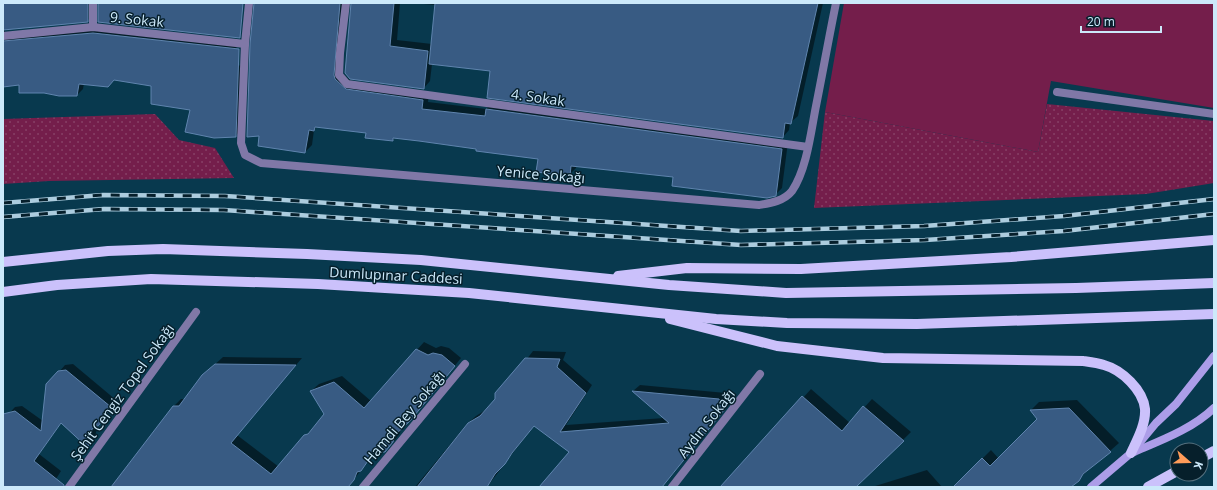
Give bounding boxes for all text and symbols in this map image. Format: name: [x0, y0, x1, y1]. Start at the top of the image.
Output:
street label: 9. Sokak: [109, 7, 165, 31]
scale bar: [1081, 8, 1161, 34]
text: 20 m: [1087, 13, 1115, 30]
street label: 4. Sokak: [510, 84, 567, 110]
street label: Yenice Sokağı: [496, 161, 586, 187]
street label: Dumlupınar Caddesi: [329, 262, 463, 288]
street label: Şehit Cengiz Topel Sokağı: [66, 320, 178, 464]
street label: Hamdi Bey Sokağı: [359, 366, 449, 468]
street label: Aydın Sokağı: [673, 385, 739, 461]
north arrow: [1169, 442, 1209, 482]
text: K: [1190, 460, 1207, 472]

